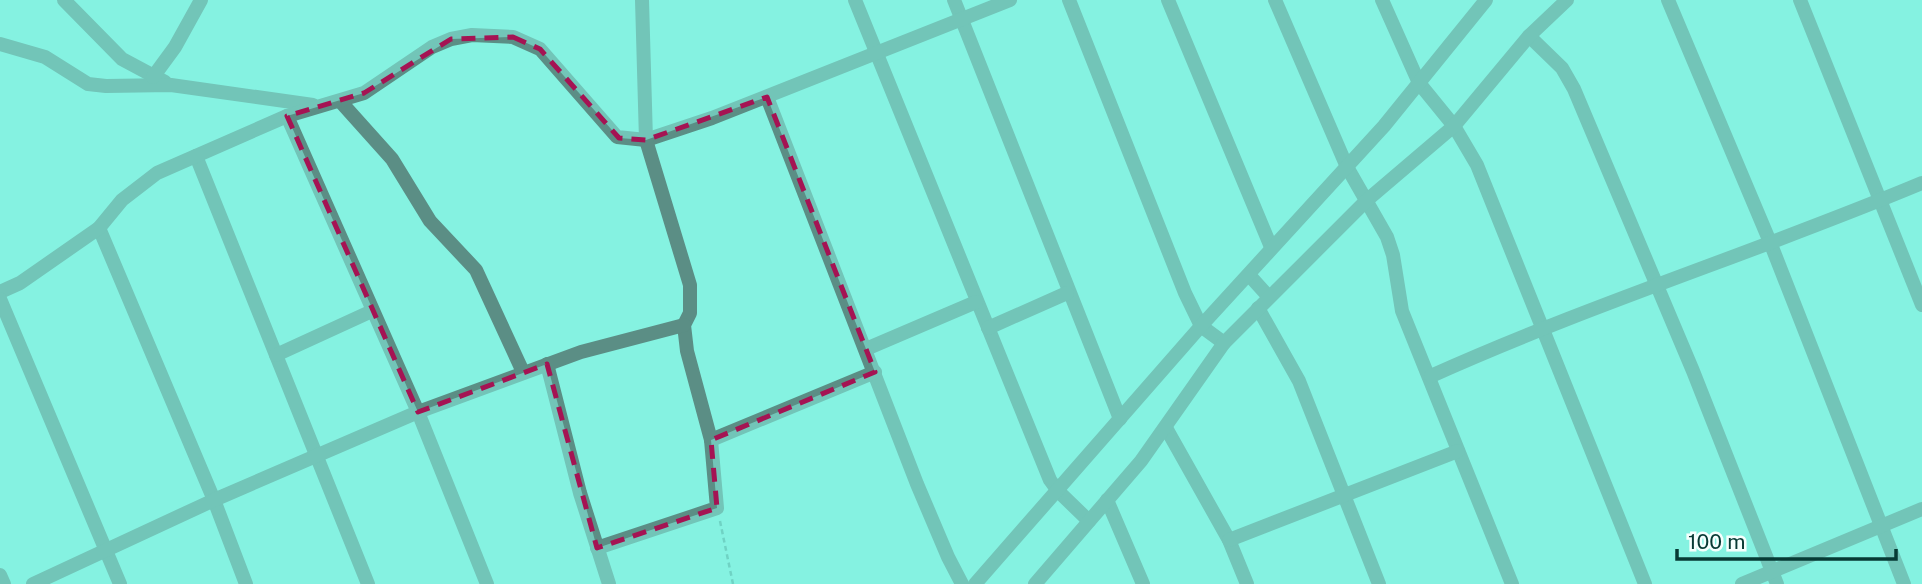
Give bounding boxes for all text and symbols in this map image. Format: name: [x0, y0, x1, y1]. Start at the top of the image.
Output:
scale bar: [1677, 518, 1896, 562]
text: 100 m: [1688, 529, 1745, 554]

